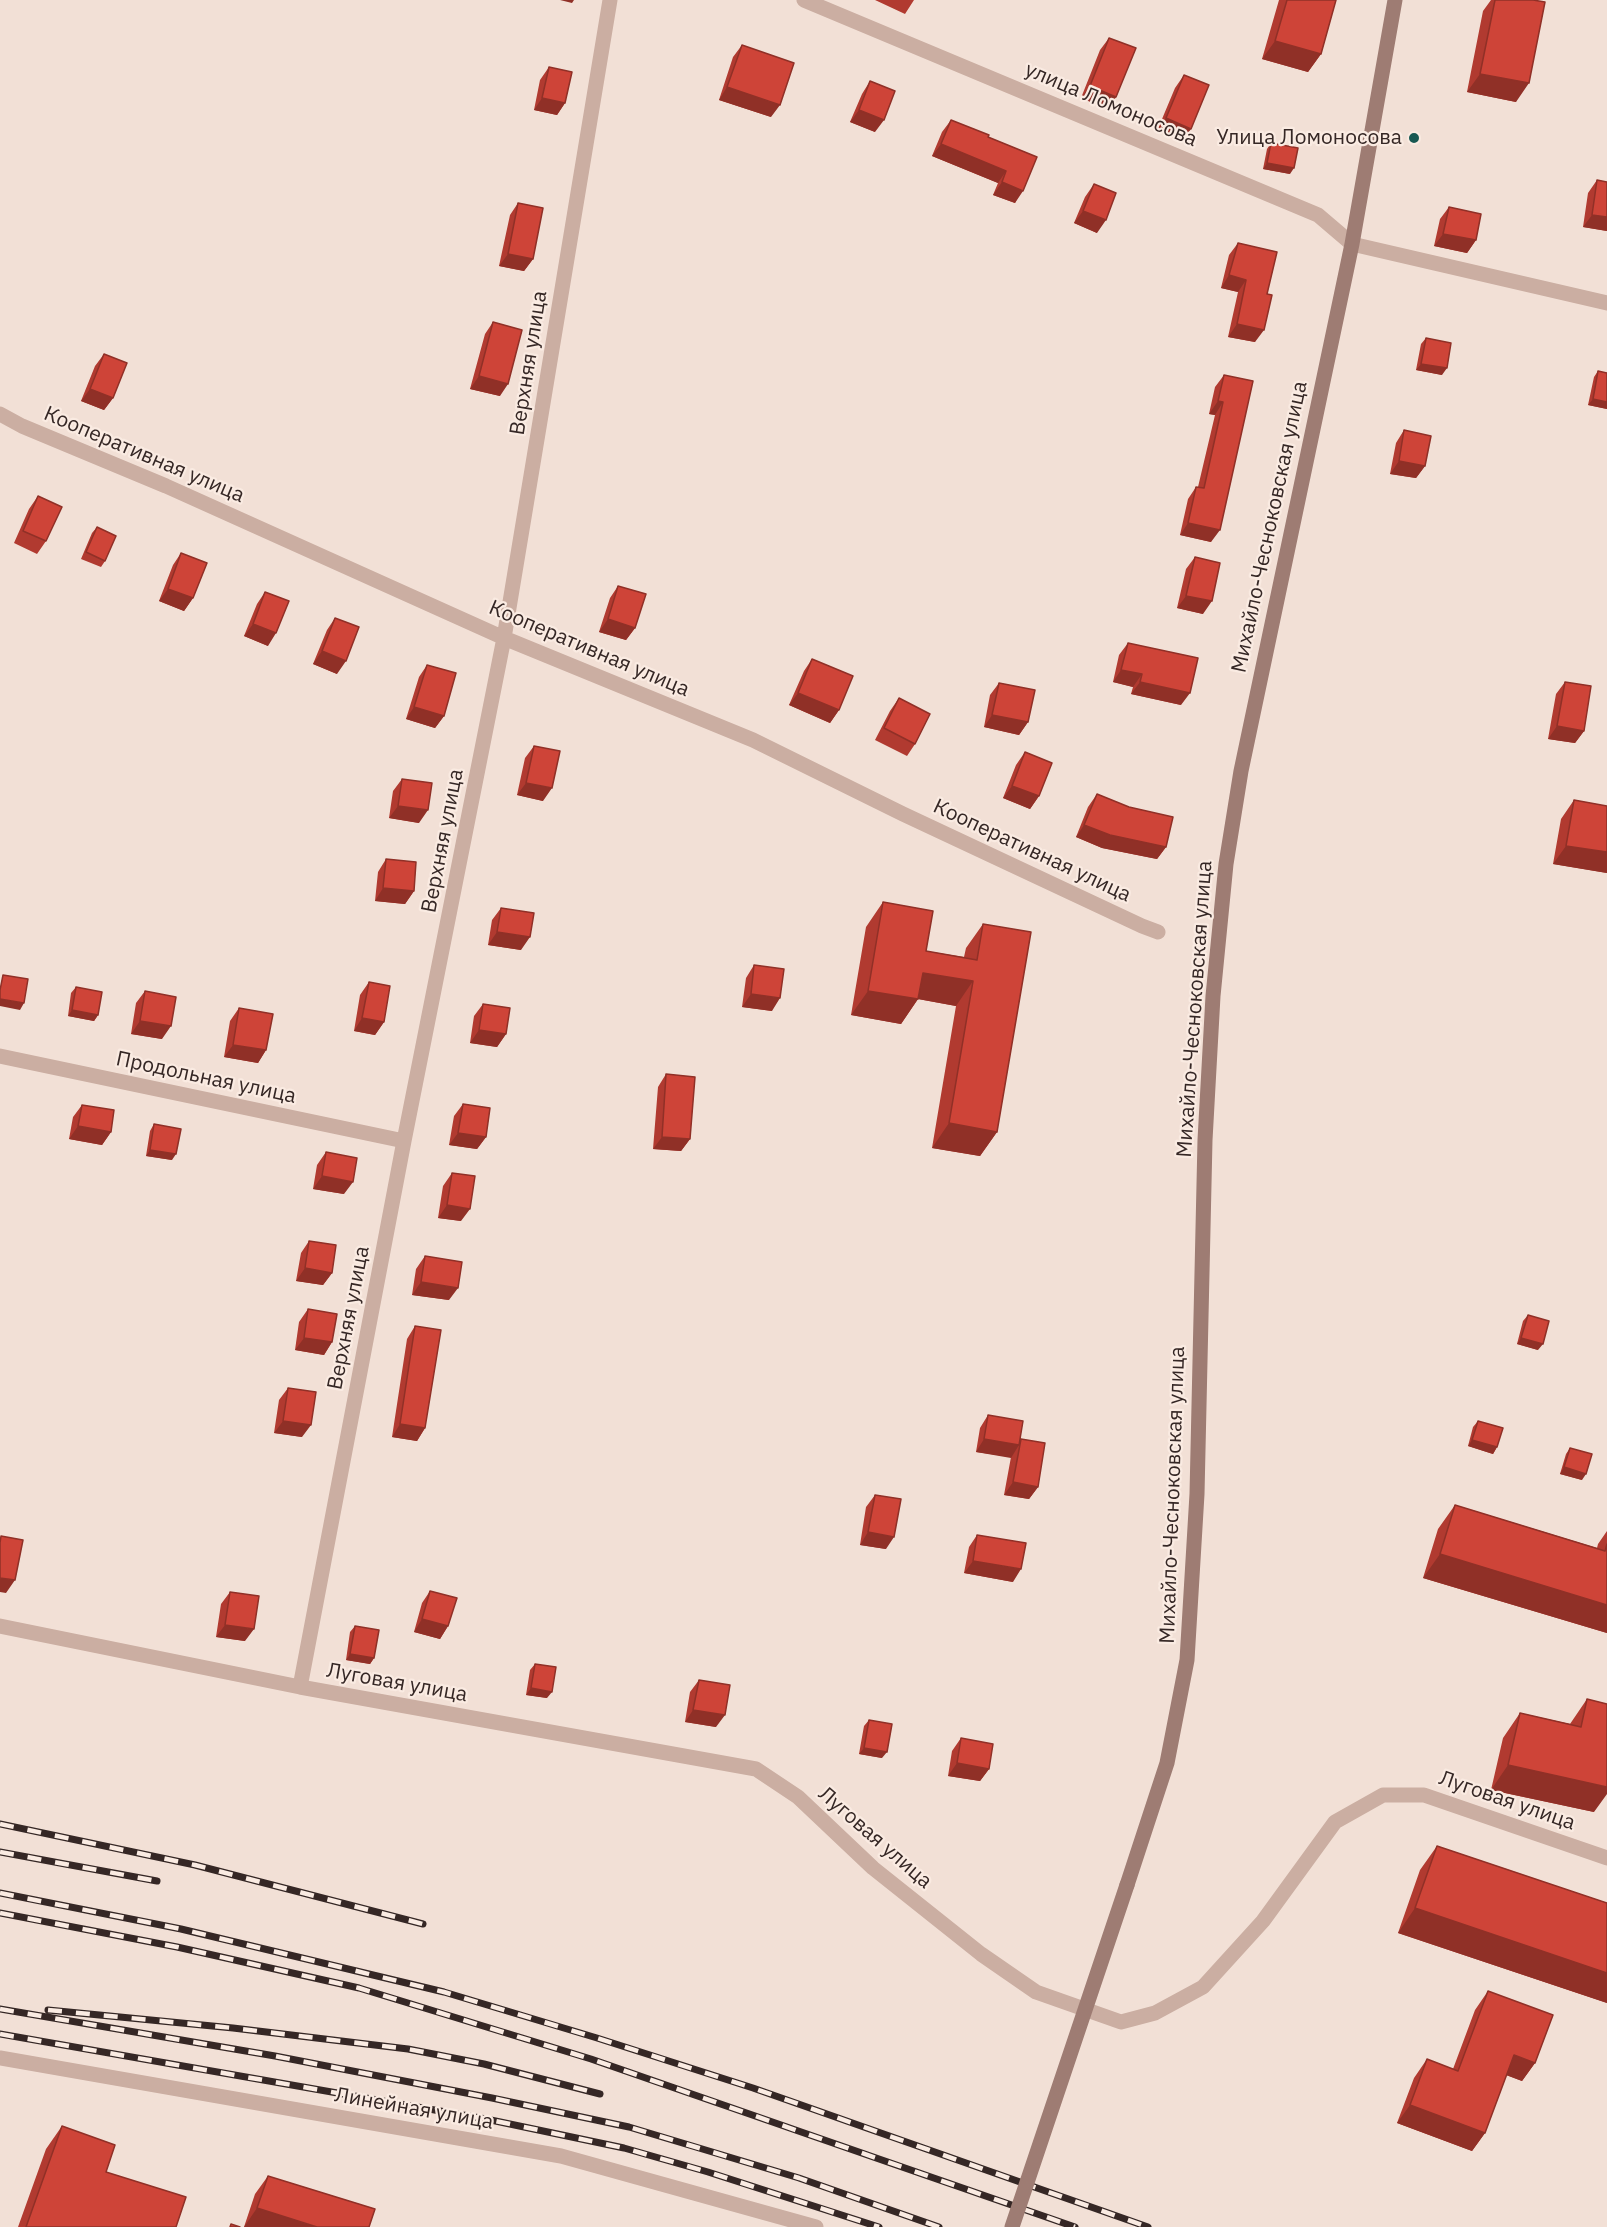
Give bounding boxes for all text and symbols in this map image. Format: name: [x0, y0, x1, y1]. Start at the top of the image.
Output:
street label: улица Ломоносова: [1021, 57, 1201, 153]
place label: Улица Ломоносова: [1216, 125, 1402, 151]
marker: Улица Ломоносова: [1407, 131, 1421, 145]
street label: Верхняя улица: [505, 289, 553, 437]
street label: Михайло-Чесноковская улица: [1227, 379, 1313, 675]
street label: Кооперативная улица: [40, 401, 248, 509]
street label: Кооперативная улица: [485, 595, 693, 703]
street label: Верхняя улица: [417, 767, 469, 915]
street label: Кооперативная улица: [929, 794, 1135, 908]
street label: Михайло-Чесноковская улица: [1172, 860, 1218, 1158]
street label: Продольная улица: [114, 1047, 298, 1109]
street label: Верхняя улица: [323, 1244, 375, 1392]
street label: Михайло-Чесноковская улица: [1155, 1346, 1191, 1644]
street label: Луговая улица: [325, 1658, 469, 1708]
street label: Луговая улица: [1436, 1766, 1578, 1836]
street label: Луговая улица: [813, 1782, 937, 1894]
street label: Линейная улица: [333, 2083, 495, 2135]

